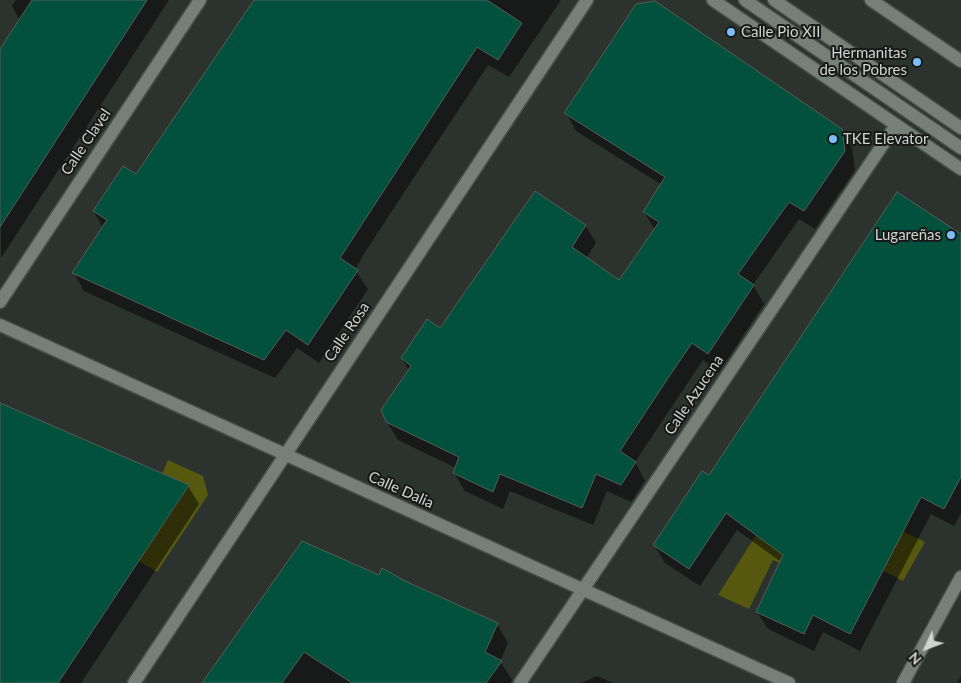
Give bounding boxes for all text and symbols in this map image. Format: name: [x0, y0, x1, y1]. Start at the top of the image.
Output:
place label: Calle Pio XII: [741, 23, 820, 41]
marker: Calle Pio XII: [725, 26, 737, 38]
place label: Hermanitas de los Pobres: [819, 44, 907, 79]
marker: Hermanitas de los Pobres: [911, 56, 923, 68]
street label: Calle Clavel: [57, 105, 115, 179]
place label: TKE Elevator: [843, 130, 928, 148]
marker: TKE Elevator: [827, 133, 839, 145]
place label: Lugareñas: [875, 226, 941, 244]
marker: Lugareñas: [945, 229, 957, 241]
street label: Calle Rosa: [321, 299, 373, 365]
street label: Calle Azucena: [661, 352, 727, 438]
street label: Calle Dalia: [366, 468, 436, 512]
north arrow: [901, 623, 951, 673]
text: N: [905, 649, 925, 668]

